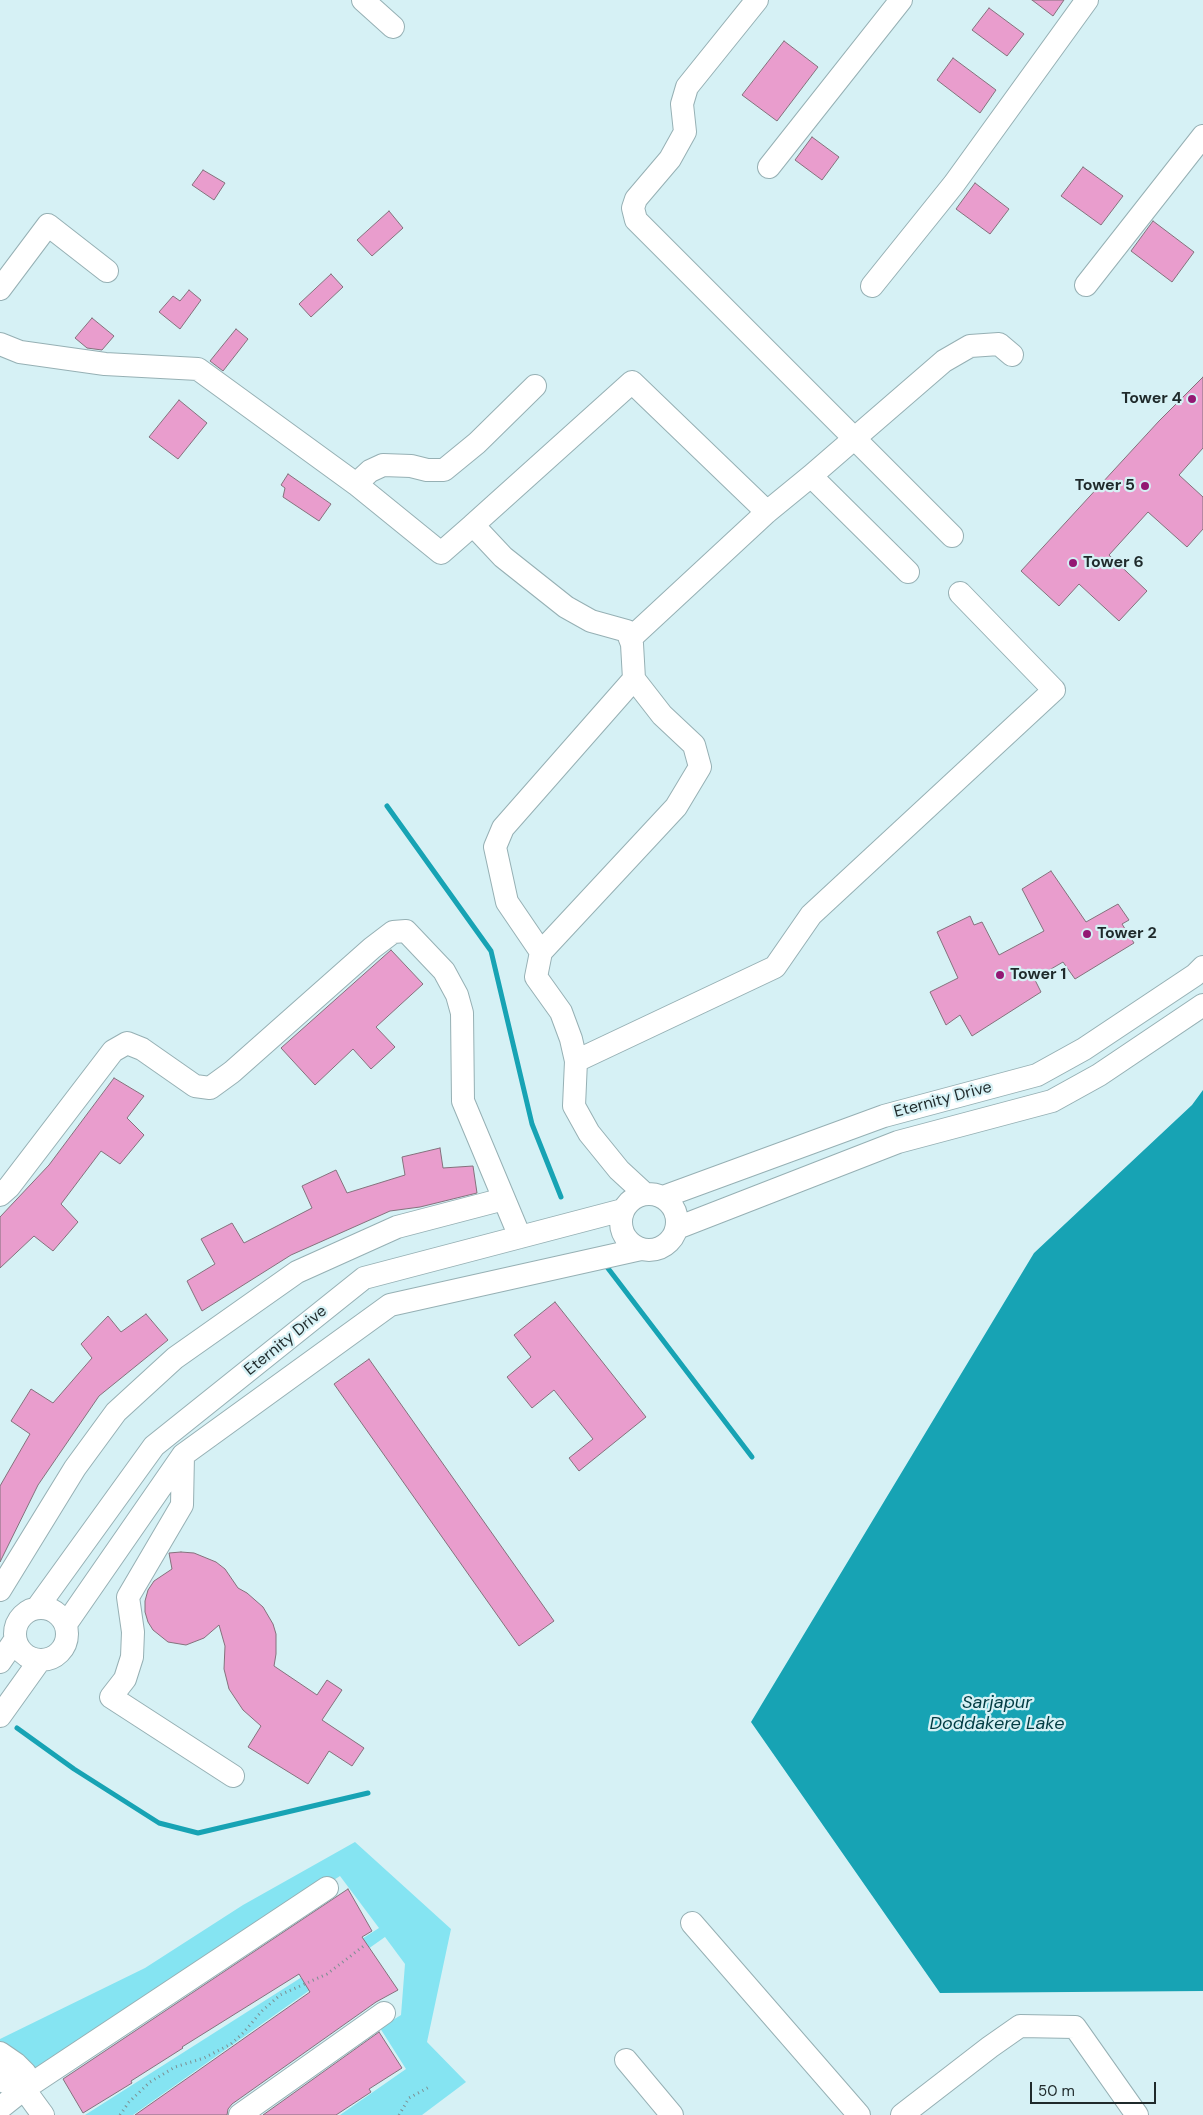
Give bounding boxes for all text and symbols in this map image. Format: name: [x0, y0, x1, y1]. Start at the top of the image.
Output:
place label: Tower 4: [1121, 389, 1182, 409]
marker: Tower 4: [1186, 393, 1198, 405]
place label: Tower 5: [1075, 476, 1135, 496]
marker: Tower 5: [1139, 480, 1151, 492]
place label: Tower 6: [1083, 553, 1144, 573]
marker: Tower 6: [1067, 557, 1079, 569]
place label: Tower 2: [1097, 924, 1157, 944]
marker: Tower 2: [1081, 928, 1093, 940]
place label: Tower 1: [1010, 965, 1066, 985]
marker: Tower 1: [994, 969, 1006, 981]
street label: Eternity Drive: [892, 1078, 994, 1122]
street label: Eternity Drive: [241, 1302, 331, 1380]
water label: Sarjapur Doddakere Lake: [930, 1692, 1064, 1735]
scale bar: [1033, 2072, 1159, 2104]
text: 50 m: [1038, 2081, 1075, 2101]

